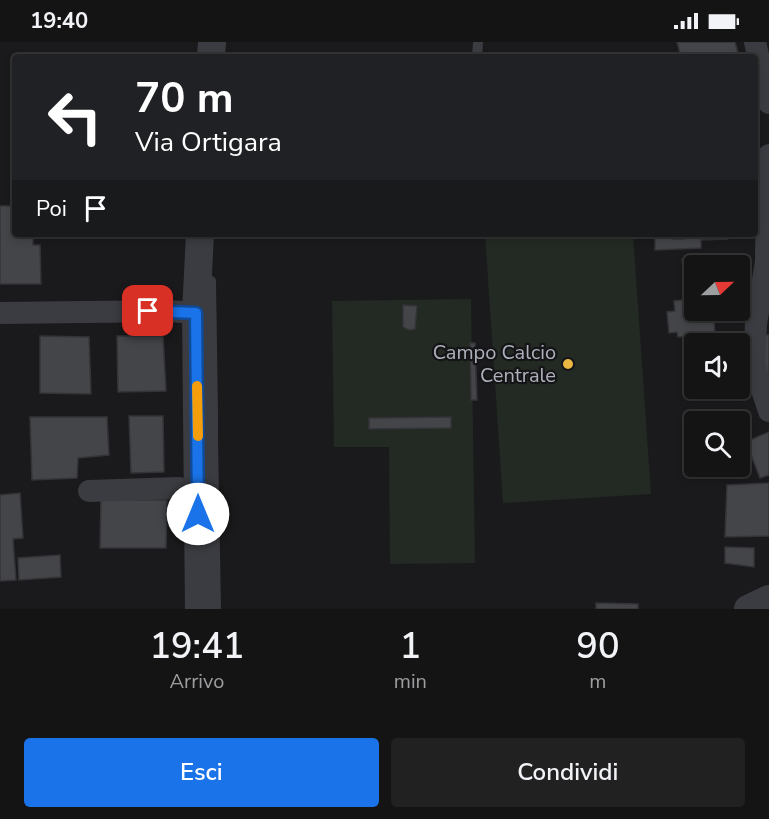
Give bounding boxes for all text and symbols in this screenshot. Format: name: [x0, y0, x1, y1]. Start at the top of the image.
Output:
text: 19:40: [30, 6, 88, 36]
text: 70 m: [135, 70, 234, 127]
icon: left: [36, 78, 114, 156]
text: Via Ortigara: [135, 124, 282, 161]
icon: arrive: [79, 192, 112, 225]
text: Poi: [36, 194, 67, 224]
north arrow: [684, 255, 750, 321]
map controls: [684, 255, 750, 477]
pin: [122, 285, 173, 336]
icon: arrive: [131, 294, 164, 327]
button: sound: [684, 333, 750, 399]
place label: Campo Calcio Centrale: [433, 339, 556, 389]
marker: Campo Calcio Centrale: [561, 357, 575, 371]
button: search: [684, 411, 750, 477]
position arrow: [166, 482, 230, 546]
text: 19:41: [149, 622, 244, 671]
text: 1: [400, 622, 421, 671]
text: 90: [576, 622, 620, 671]
text: Arrivo: [169, 668, 224, 695]
text: min: [394, 668, 427, 695]
text: m: [589, 668, 606, 695]
button: Esci: [24, 738, 379, 807]
button: Condividi: [391, 738, 745, 807]

